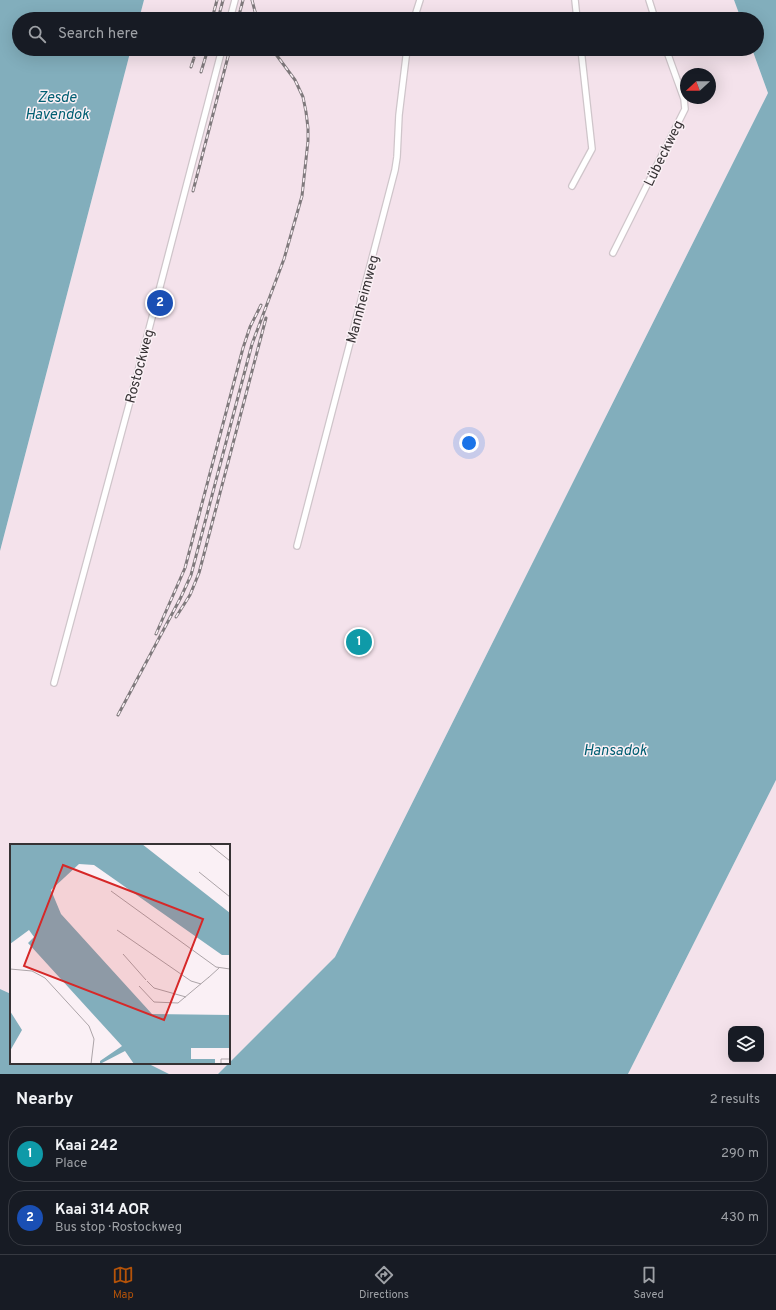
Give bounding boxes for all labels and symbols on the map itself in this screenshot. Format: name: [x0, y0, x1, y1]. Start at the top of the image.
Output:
north arrow: [680, 68, 716, 104]
water label: Zesde Havendok: [25, 89, 89, 125]
street label: Lübeckweg: [641, 118, 688, 189]
street label: Mannheimweg: [343, 253, 383, 345]
pin: 2: [147, 288, 173, 318]
street label: Rostockweg: [122, 327, 158, 405]
your location: [459, 433, 479, 453]
pin: 1: [346, 627, 372, 657]
water label: Hansadok: [583, 742, 647, 761]
inset map: [10, 844, 230, 1064]

